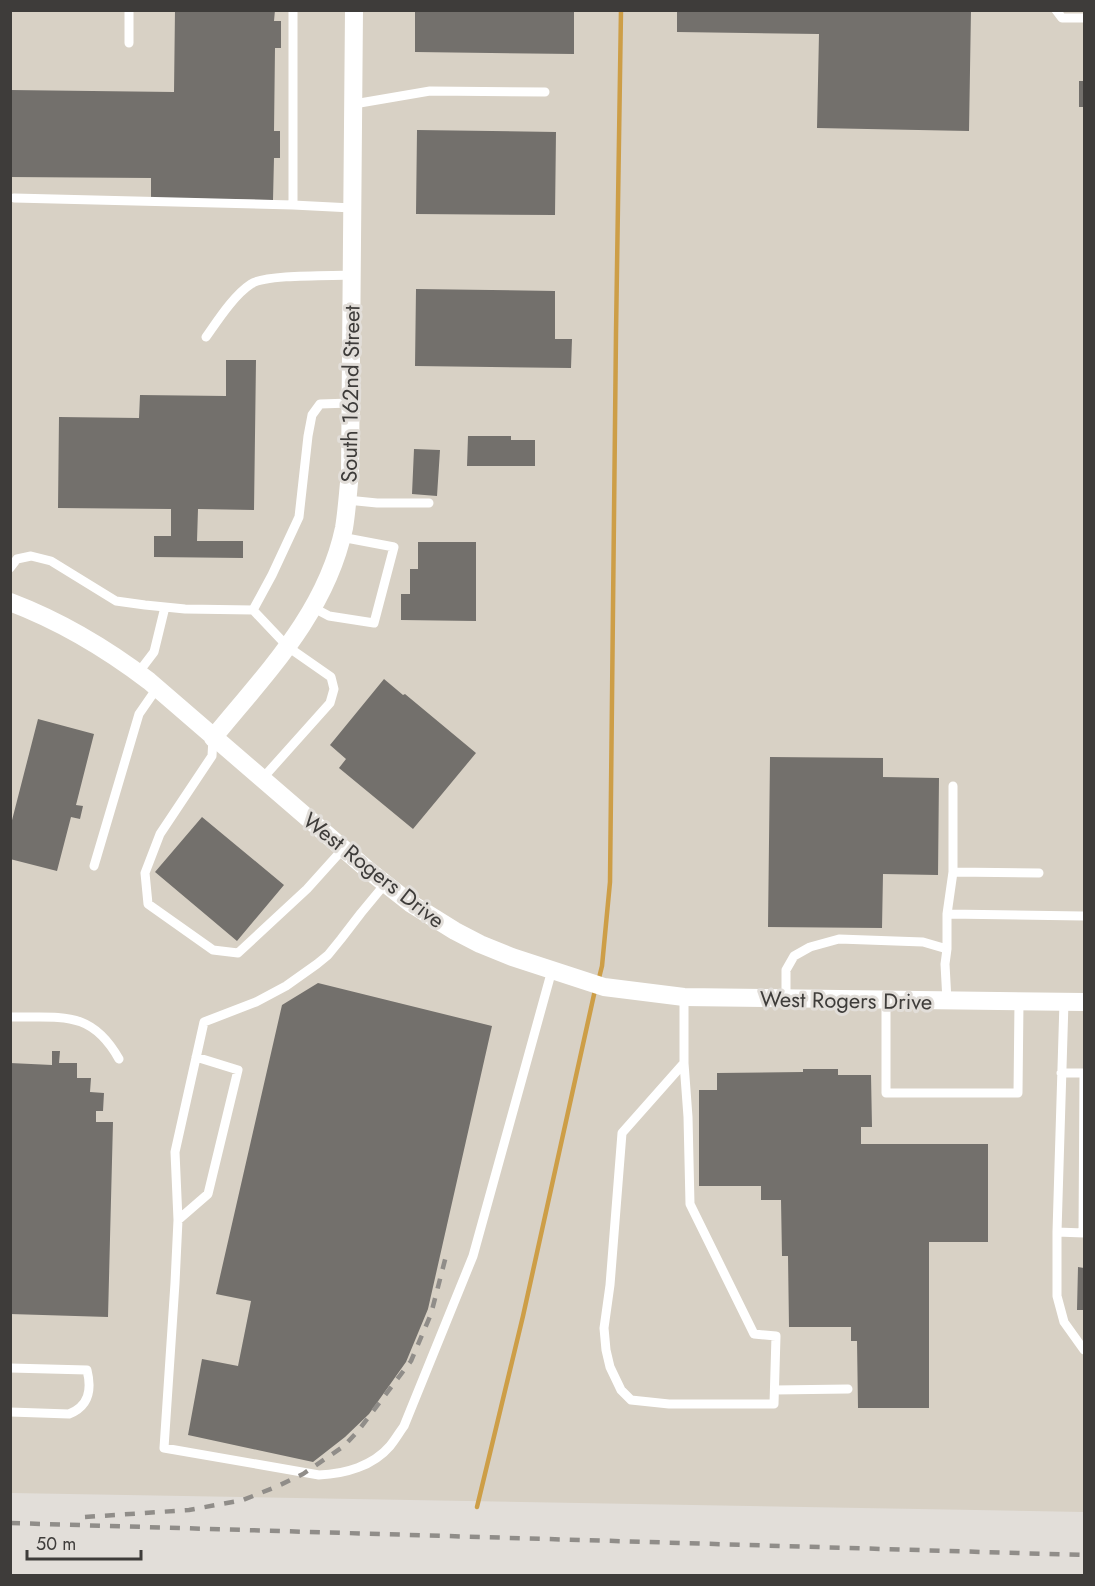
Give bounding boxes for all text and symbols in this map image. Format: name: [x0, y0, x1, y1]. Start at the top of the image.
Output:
street label: South 162nd Street: [332, 304, 368, 483]
street label: West Rogers Drive: [296, 804, 452, 936]
street label: West Rogers Drive: [760, 982, 932, 1018]
scale bar: [27, 1523, 141, 1561]
text: 50 m: [36, 1531, 76, 1557]

